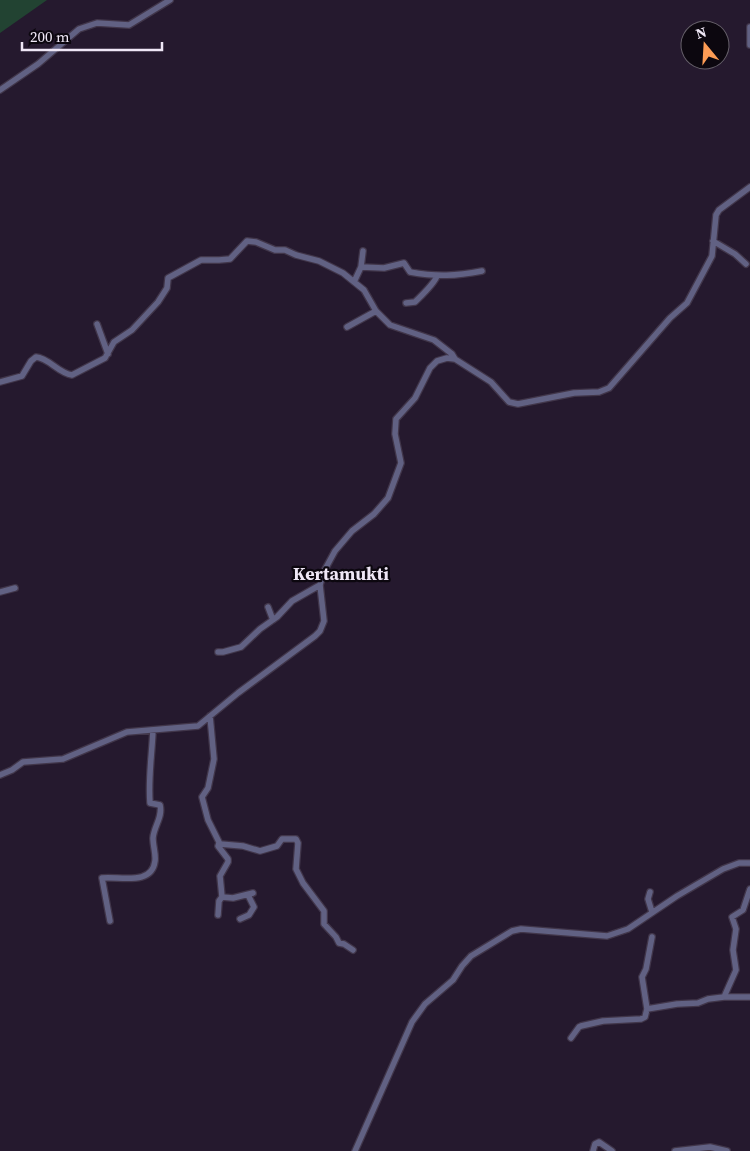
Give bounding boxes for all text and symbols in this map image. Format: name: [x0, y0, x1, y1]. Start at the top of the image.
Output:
scale bar: [22, 20, 162, 52]
north arrow: [680, 20, 730, 70]
text: N: [693, 22, 709, 44]
text: 200 m: [30, 26, 70, 47]
district label: Kertamukti: [293, 561, 389, 586]

